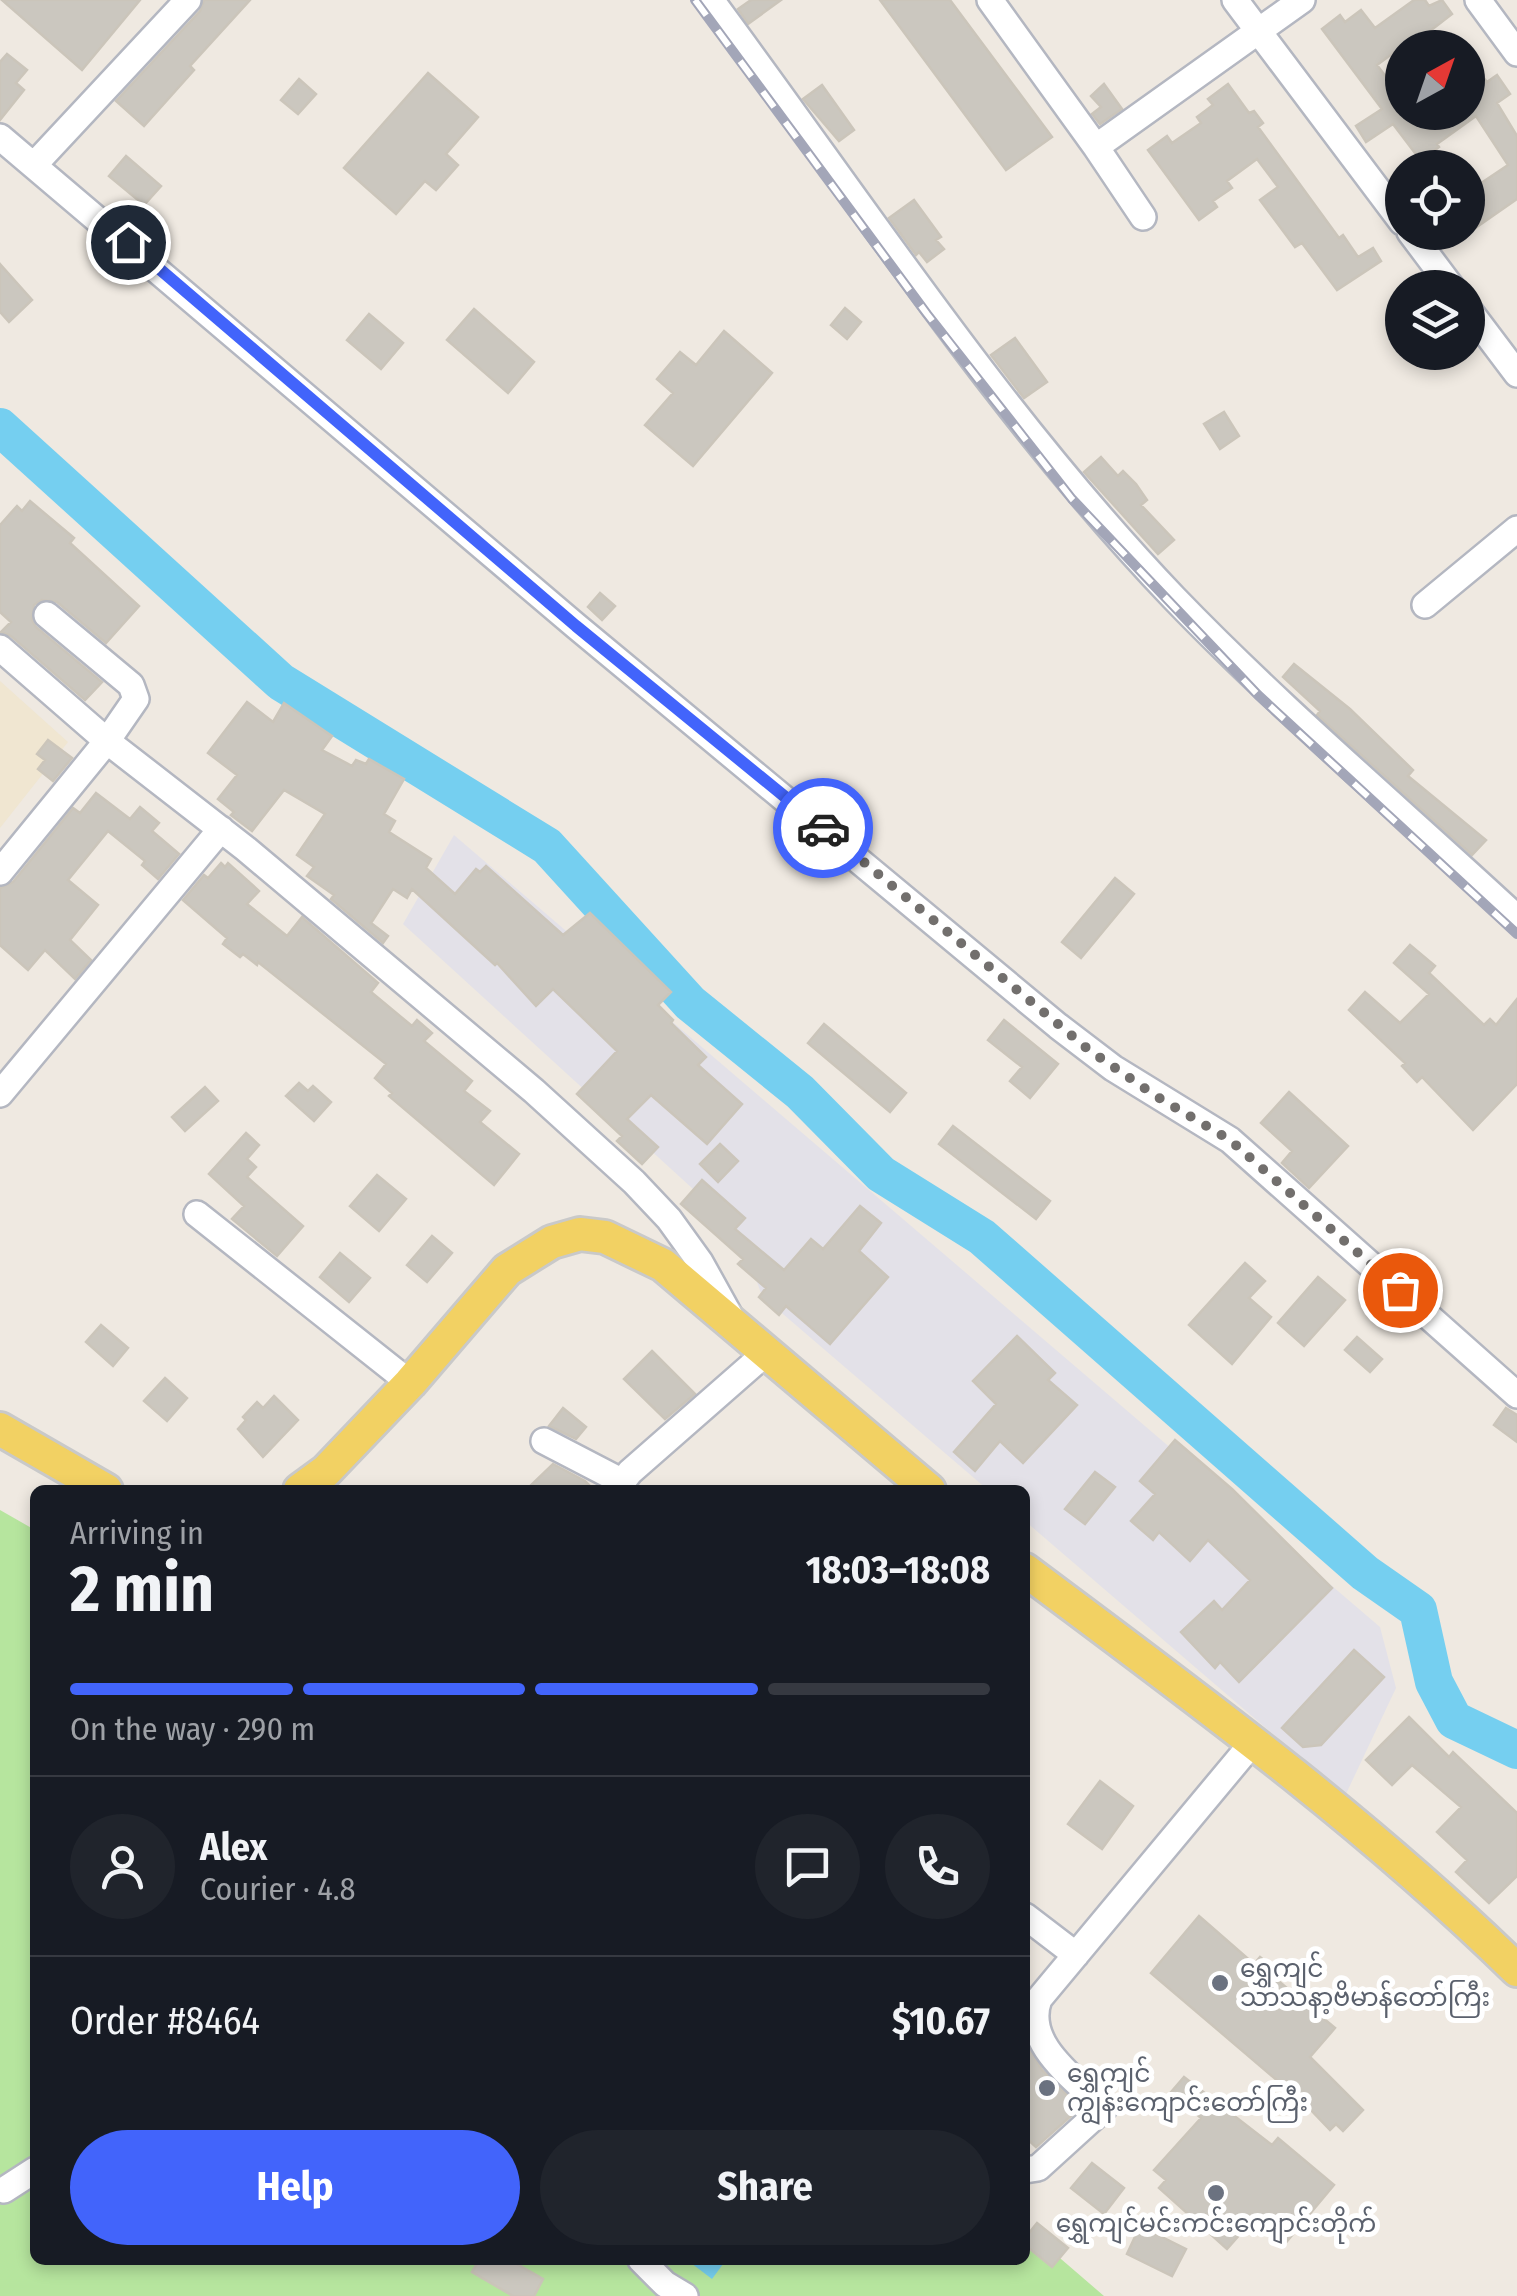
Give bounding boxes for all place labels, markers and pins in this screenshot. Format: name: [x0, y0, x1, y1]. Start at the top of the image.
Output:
pin: [86, 200, 171, 285]
pin: [1358, 1248, 1443, 1333]
place label: ရွှေကျင် သာသနာ့ဗိမာန်တော်ကြီး: [1240, 1951, 1490, 2018]
marker: ရွှေကျင် သာသနာ့ဗိမာန်တော်ကြီး: [1209, 1972, 1231, 1994]
place label: ရွှေကျင် ကျွန်းကျောင်းတော်ကြီး: [1067, 2056, 1308, 2125]
marker: ရွှေကျင် ကျွန်းကျောင်းတော်ကြီး: [1036, 2077, 1058, 2099]
marker: ရွှေကျင်မင်းကင်းကျောင်းတိုက်: [1205, 2182, 1227, 2204]
place label: ရွှေကျင်မင်းကင်းကျောင်းတိုက်: [1056, 2206, 1376, 2244]

